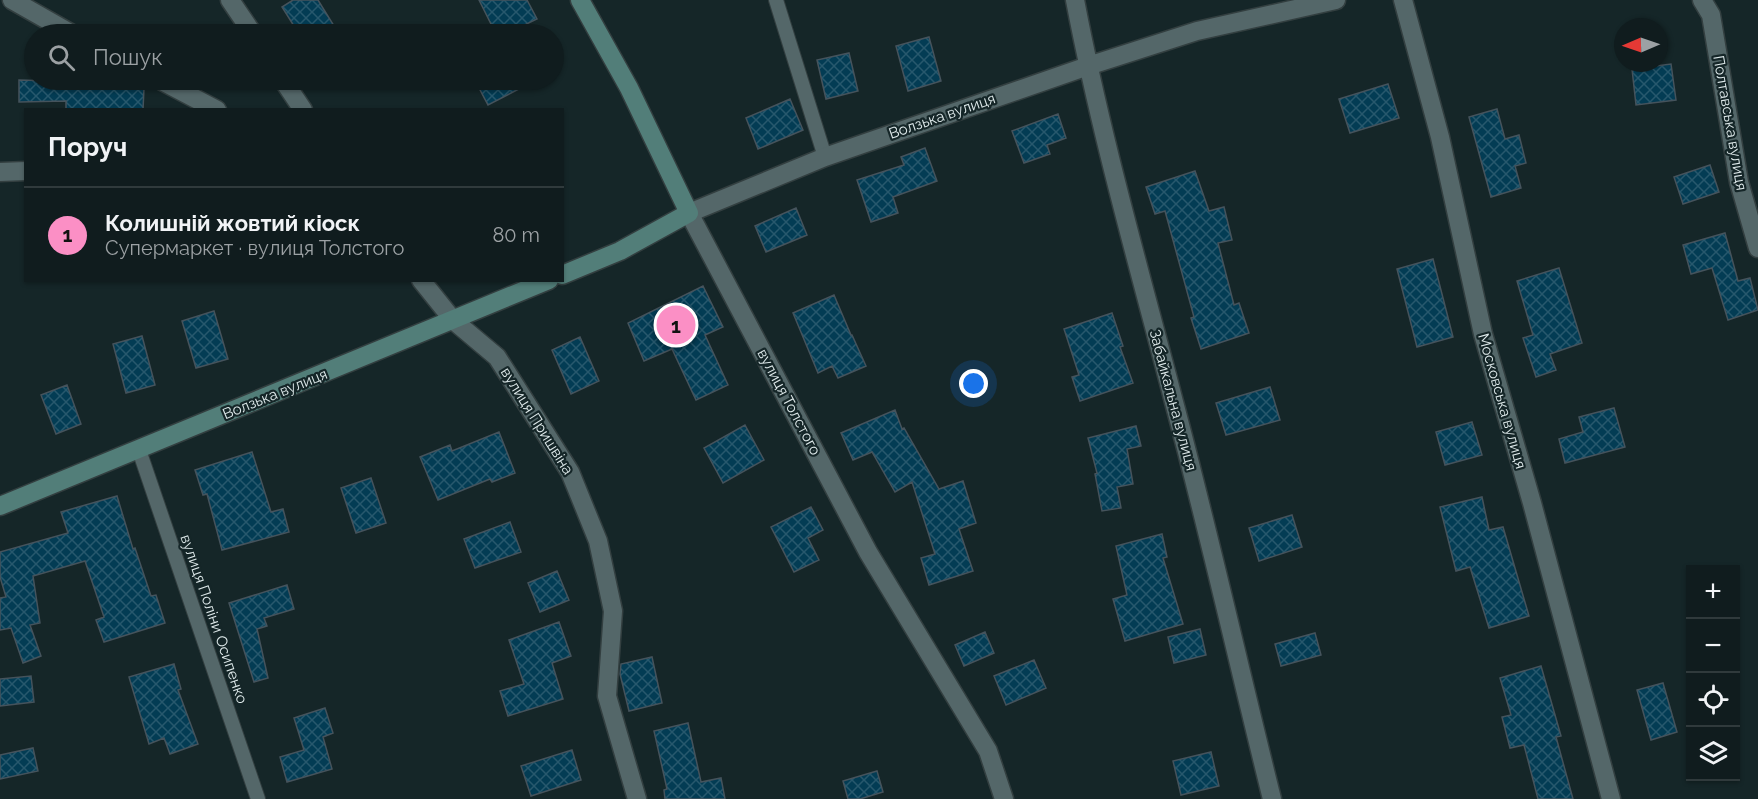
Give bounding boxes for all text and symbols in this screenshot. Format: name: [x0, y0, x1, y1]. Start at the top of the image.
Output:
north arrow: [1614, 18, 1668, 72]
search box: [24, 24, 564, 90]
icon: search: [45, 41, 78, 74]
text: Пошук: [93, 44, 163, 70]
street label: Полтавська вулиця: [1709, 54, 1751, 192]
street label: Волзька вулиця: [886, 89, 998, 143]
text: Поруч: [48, 132, 127, 162]
text: Колишній жовтий кіоск: [105, 210, 360, 236]
text: 1: [63, 223, 72, 247]
text: 80 m: [492, 223, 540, 247]
text: Супермаркет · вулиця Толстого: [105, 236, 404, 260]
pin: 1: [656, 302, 696, 348]
street label: Забайкальна вулиця: [1146, 328, 1200, 472]
street label: Московська вулиця: [1474, 331, 1530, 471]
street label: вулиця Толстого: [753, 346, 825, 458]
street label: вулиця Пришвіна: [497, 364, 577, 478]
street label: Волзька вулиця: [220, 365, 330, 423]
your location: [959, 369, 988, 398]
street label: вулиця Поліни Осипенко: [177, 532, 251, 706]
map controls: [1686, 565, 1740, 781]
button: +: [1686, 565, 1740, 619]
button: −: [1686, 619, 1740, 673]
button: locate: [1686, 673, 1740, 727]
button: layers: [1686, 727, 1740, 781]

